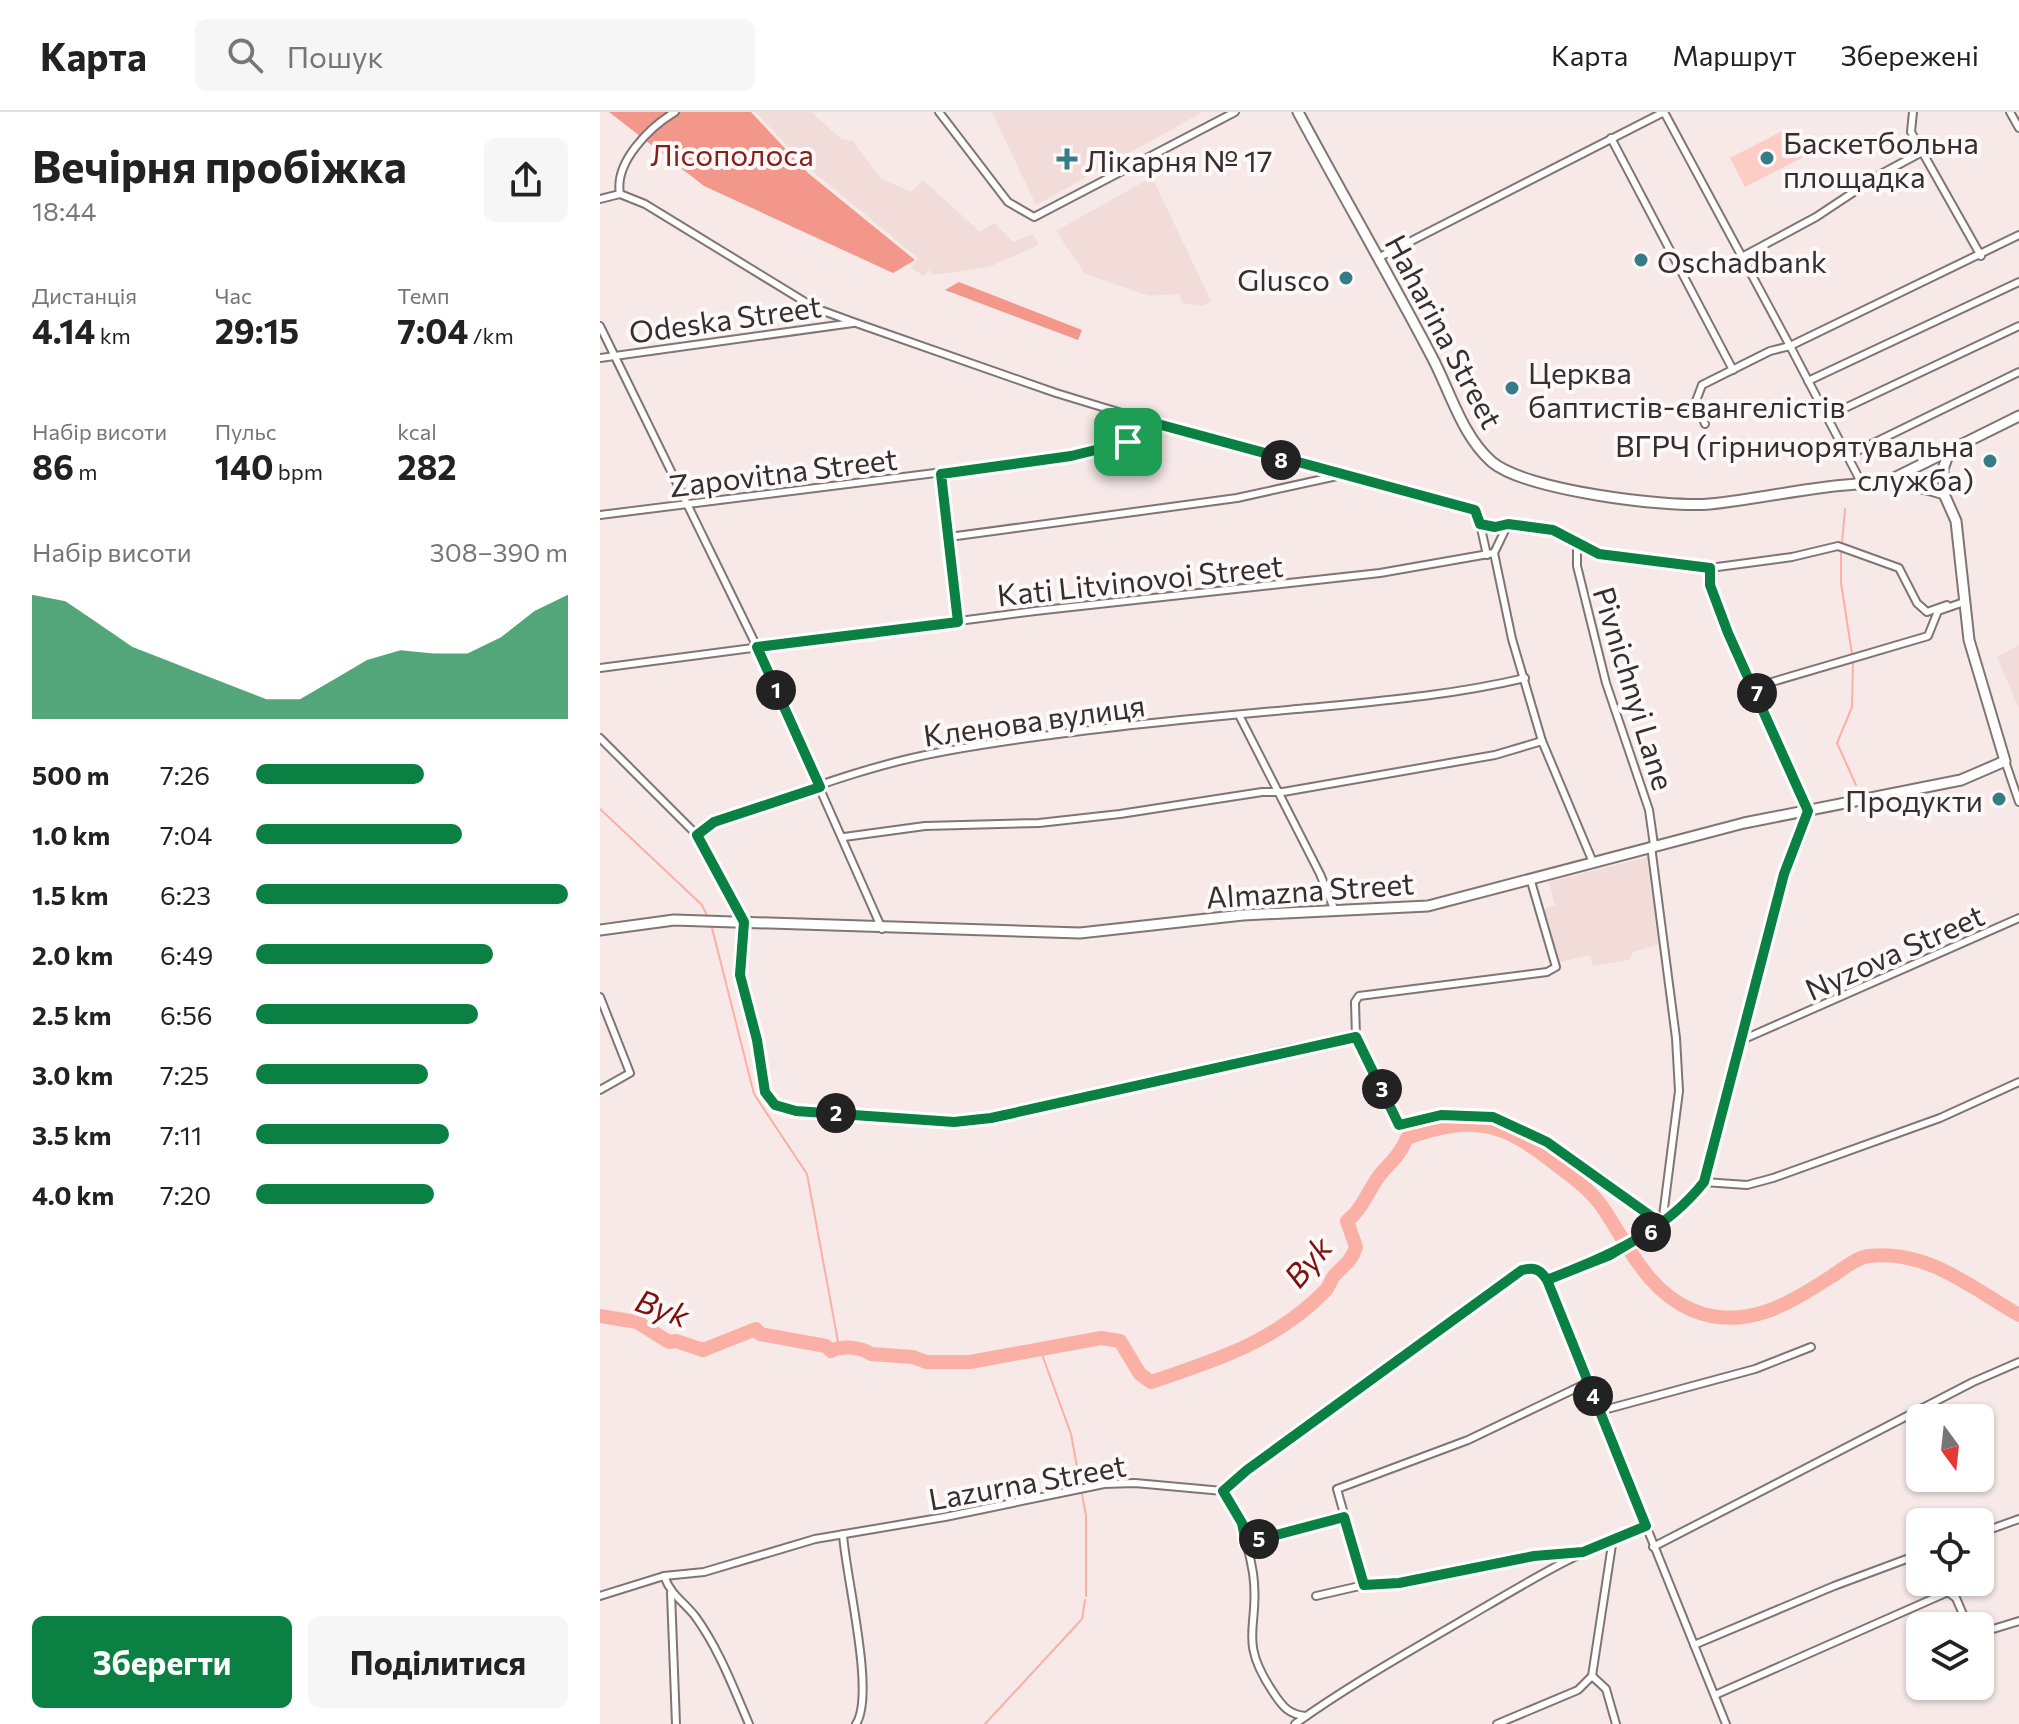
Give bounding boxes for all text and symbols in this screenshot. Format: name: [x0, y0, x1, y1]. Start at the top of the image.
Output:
search box: [195, 19, 755, 91]
text: Карта: [40, 32, 147, 79]
icon: search: [223, 33, 267, 77]
text: Пошук: [287, 37, 384, 74]
text: Карта: [1551, 38, 1628, 72]
text: Маршрут: [1672, 38, 1797, 72]
text: Збережені: [1841, 38, 1979, 72]
place label: Баскетбольна площадка: [1783, 123, 1979, 194]
park label: Лісополоса: [650, 135, 814, 172]
text: Вечірня пробіжка: [32, 138, 407, 192]
button: share: [484, 138, 568, 222]
place label: Лікарня № 17: [1085, 141, 1273, 178]
marker: Лікарня № 17: [1056, 148, 1078, 170]
marker: Баскетбольна площадка: [1758, 149, 1776, 167]
text: 18:44: [32, 195, 96, 226]
street label: Haharina Street: [1378, 228, 1512, 434]
place label: Oschadbank: [1657, 242, 1827, 279]
marker: Oschadbank: [1632, 251, 1650, 269]
place label: Glusco: [1237, 260, 1330, 297]
marker: Glusco: [1337, 269, 1355, 287]
text: Дистанція: [32, 282, 137, 309]
text: Час: [215, 282, 252, 309]
text: Темп: [397, 282, 450, 309]
street label: Odeska Street: [626, 286, 824, 350]
text: 4.14: [32, 309, 95, 351]
text: 29:15: [215, 309, 299, 351]
text: 7:04: [397, 309, 468, 351]
text: km: [95, 322, 131, 349]
text: /km: [468, 322, 514, 349]
place label: Церква баптистів-євангелістів: [1528, 353, 1845, 424]
marker: Церква баптистів-євангелістів: [1503, 379, 1521, 397]
pin: [1094, 408, 1162, 476]
text: Набір висоти: [32, 418, 167, 445]
text: Пульс: [215, 418, 277, 445]
text: kcal: [397, 418, 437, 445]
icon: arrive: [1106, 420, 1150, 464]
place label: ВГРЧ (гірничорятувальна служба): [1615, 426, 1974, 497]
street label: Zapovitna Street: [667, 439, 899, 503]
pin: 8: [1261, 440, 1301, 480]
text: 86: [32, 445, 74, 487]
text: 140: [215, 445, 274, 487]
text: 282: [397, 445, 457, 487]
text: 8: [1274, 446, 1288, 473]
marker: ВГРЧ (гірничорятувальна служба): [1981, 452, 1999, 470]
text: m: [74, 458, 97, 485]
text: bpm: [274, 458, 323, 485]
text: Набір висоти: [32, 536, 192, 567]
text: 308–390 m: [430, 536, 568, 567]
street label: Kati Litvinovoi Street: [995, 546, 1285, 612]
street label: Pivnichnyi Lane: [1587, 582, 1683, 794]
pin: 1: [756, 670, 796, 710]
pin: 7: [1737, 673, 1777, 713]
text: 1: [771, 676, 781, 703]
text: 7: [1751, 679, 1763, 706]
street label: Кленова вулиця: [921, 685, 1147, 753]
text: 500 m: [32, 759, 109, 790]
text: 7:26: [160, 759, 210, 790]
place label: Продукти: [1845, 781, 1983, 818]
marker: Продукти: [1990, 790, 2008, 808]
text: 1.0 km: [32, 819, 110, 850]
text: 7:04: [160, 819, 212, 850]
street label: Almazna Street: [1205, 863, 1415, 915]
text: 1.5 km: [32, 879, 108, 910]
text: 6:23: [160, 879, 211, 910]
street label: Nyzova Street: [1799, 895, 1989, 1007]
text: 2.0 km: [32, 939, 113, 970]
text: 6:49: [160, 939, 213, 970]
text: 2.5 km: [32, 999, 111, 1030]
text: 6:56: [160, 999, 213, 1030]
text: 3.0 km: [32, 1059, 113, 1090]
text: 7:25: [160, 1059, 209, 1090]
pin: 3: [1362, 1069, 1402, 1109]
text: 3: [1376, 1075, 1388, 1102]
pin: 2: [816, 1093, 856, 1133]
text: 2: [830, 1099, 842, 1126]
text: 3.5 km: [32, 1119, 111, 1150]
text: 7:11: [160, 1119, 202, 1150]
text: 4.0 km: [32, 1179, 114, 1210]
text: 7:20: [160, 1179, 211, 1210]
pin: 6: [1631, 1212, 1671, 1252]
text: 6: [1644, 1218, 1658, 1245]
water label: Byk: [1274, 1227, 1340, 1295]
water label: Byk: [631, 1279, 696, 1335]
pin: 4: [1573, 1376, 1613, 1416]
text: 4: [1586, 1382, 1600, 1409]
north arrow: [1906, 1404, 1994, 1492]
map controls: [1906, 1404, 1994, 1700]
street label: Lazurna Street: [925, 1445, 1129, 1517]
button: locate: [1906, 1508, 1994, 1596]
pin: 5: [1239, 1519, 1279, 1559]
text: 5: [1253, 1525, 1265, 1552]
button: layers: [1906, 1612, 1994, 1700]
button: Зберегти: [32, 1616, 292, 1708]
button: Поділитися: [308, 1616, 568, 1708]

